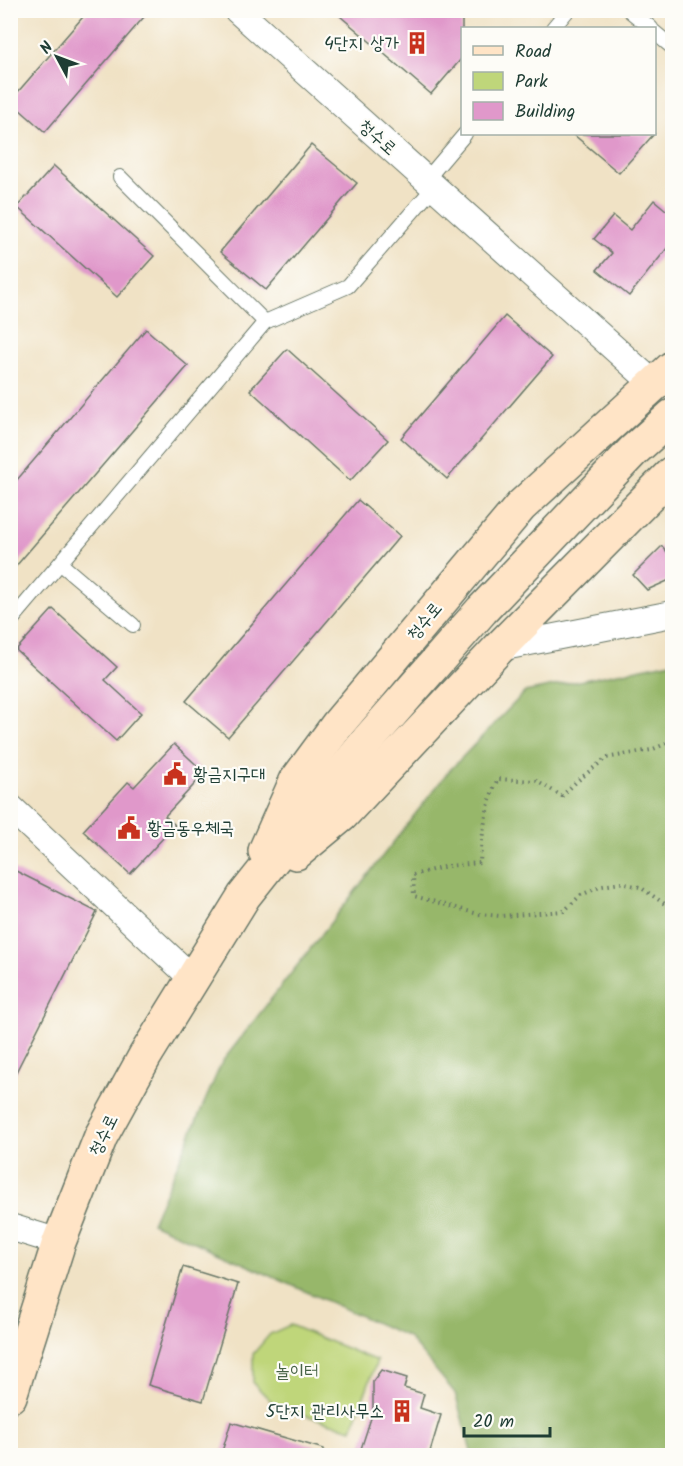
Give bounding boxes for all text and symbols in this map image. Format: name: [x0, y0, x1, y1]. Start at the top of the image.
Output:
north arrow: [27, 27, 87, 87]
legend: [461, 27, 656, 135]
place label: 4단지 상가: [324, 30, 400, 59]
building icon: 4단지 상가: [404, 30, 430, 56]
text: N: [34, 36, 60, 60]
text: Road: [515, 38, 552, 67]
text: Park: [515, 68, 548, 97]
text: Building: [515, 98, 575, 127]
street label: 청수로: [351, 113, 403, 163]
street label: 청수로: [400, 596, 450, 648]
public building icon: 황금지구대: [162, 761, 188, 787]
place label: 황금지구대: [193, 761, 265, 790]
public building icon: 황금동우체국: [116, 815, 142, 841]
place label: 황금동우체국: [147, 815, 234, 844]
street label: 청수로: [82, 1110, 127, 1162]
park label: 놀이터: [275, 1358, 319, 1387]
place label: 5단지 관리사무소: [266, 1398, 384, 1427]
building icon: 5단지 관리사무소: [389, 1398, 415, 1424]
scale bar: [464, 1400, 550, 1438]
text: 20 m: [473, 1408, 514, 1437]

